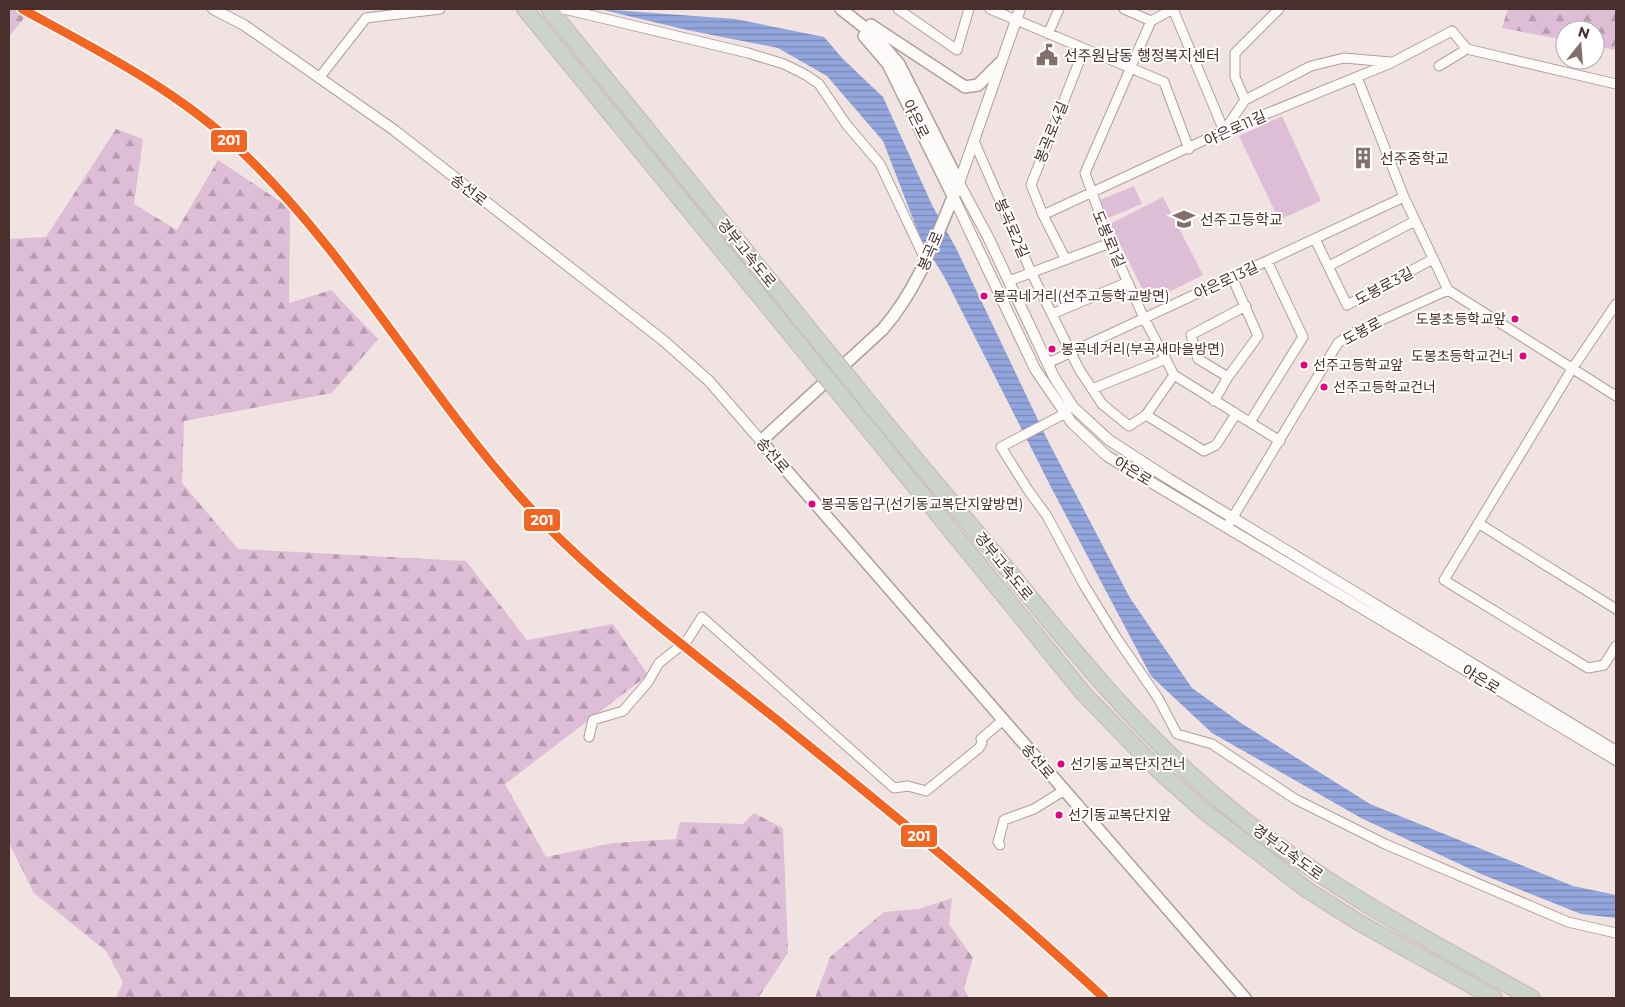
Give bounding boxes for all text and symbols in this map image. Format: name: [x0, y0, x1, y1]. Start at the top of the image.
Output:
north arrow: [1555, 20, 1605, 70]
text: N: [1576, 22, 1592, 43]
public building icon: 선주원남동 행정복지센터: [1034, 42, 1060, 68]
place label: 선주원남동 행정복지센터: [1064, 46, 1220, 65]
street label: 야은로: [898, 96, 934, 142]
street label: 봉곡로4길: [1030, 98, 1072, 166]
street label: 야은로11길: [1201, 106, 1269, 150]
line badge: 201: [210, 129, 248, 153]
text: 201: [217, 131, 241, 149]
building icon: 선주중학교: [1350, 145, 1376, 171]
place label: 선주중학교: [1380, 149, 1449, 168]
street label: 송선로: [447, 170, 491, 210]
street label: 봉곡로2길: [990, 195, 1034, 261]
school or university icon: 선주고등학교: [1171, 206, 1197, 232]
street label: 도봉로1길: [1088, 207, 1130, 271]
place label: 선주고등학교: [1200, 210, 1283, 229]
street label: 경부고속도로: [714, 215, 780, 291]
street label: 봉곡로: [913, 228, 947, 274]
street label: 야은로13길: [1191, 257, 1261, 303]
street label: 도봉로3길: [1351, 263, 1417, 309]
place label: 봉곡네거리(선주고등학교방면): [993, 287, 1170, 305]
marker: 봉곡네거리(선주고등학교방면): [979, 291, 989, 301]
place label: 도봉초등학교앞: [1416, 310, 1506, 328]
street label: 도봉로: [1339, 313, 1385, 349]
marker: 도봉초등학교앞: [1510, 314, 1520, 324]
place label: 봉곡네거리(부곡새마을방면): [1061, 340, 1225, 358]
marker: 봉곡네거리(부곡새마을방면): [1047, 344, 1057, 354]
place label: 도봉초등학교건너: [1411, 347, 1514, 365]
marker: 도봉초등학교건너: [1518, 351, 1528, 361]
place label: 선주고등학교앞: [1313, 356, 1403, 374]
marker: 선주고등학교앞: [1299, 360, 1309, 370]
place label: 선주고등학교건너: [1333, 378, 1436, 396]
marker: 선주고등학교건너: [1319, 382, 1329, 392]
street label: 송선로: [752, 433, 794, 477]
street label: 야은로: [1110, 452, 1156, 490]
place label: 봉곡동입구(선기동교복단지앞방면): [821, 495, 1023, 513]
marker: 봉곡동입구(선기동교복단지앞방면): [807, 499, 817, 509]
line badge: 201: [523, 508, 561, 532]
text: 201: [530, 511, 554, 529]
street label: 경부고속도로: [971, 528, 1037, 604]
street label: 야은로: [1458, 660, 1504, 698]
street label: 송선로: [1017, 739, 1059, 783]
place label: 선기동교복단지건너: [1070, 755, 1186, 773]
marker: 선기동교복단지건너: [1056, 759, 1066, 769]
place label: 선기동교복단지앞: [1068, 806, 1171, 824]
marker: 선기동교복단지앞: [1054, 810, 1064, 820]
street label: 경부고속도로: [1249, 820, 1327, 884]
line badge: 201: [900, 824, 938, 848]
text: 201: [907, 827, 931, 845]

